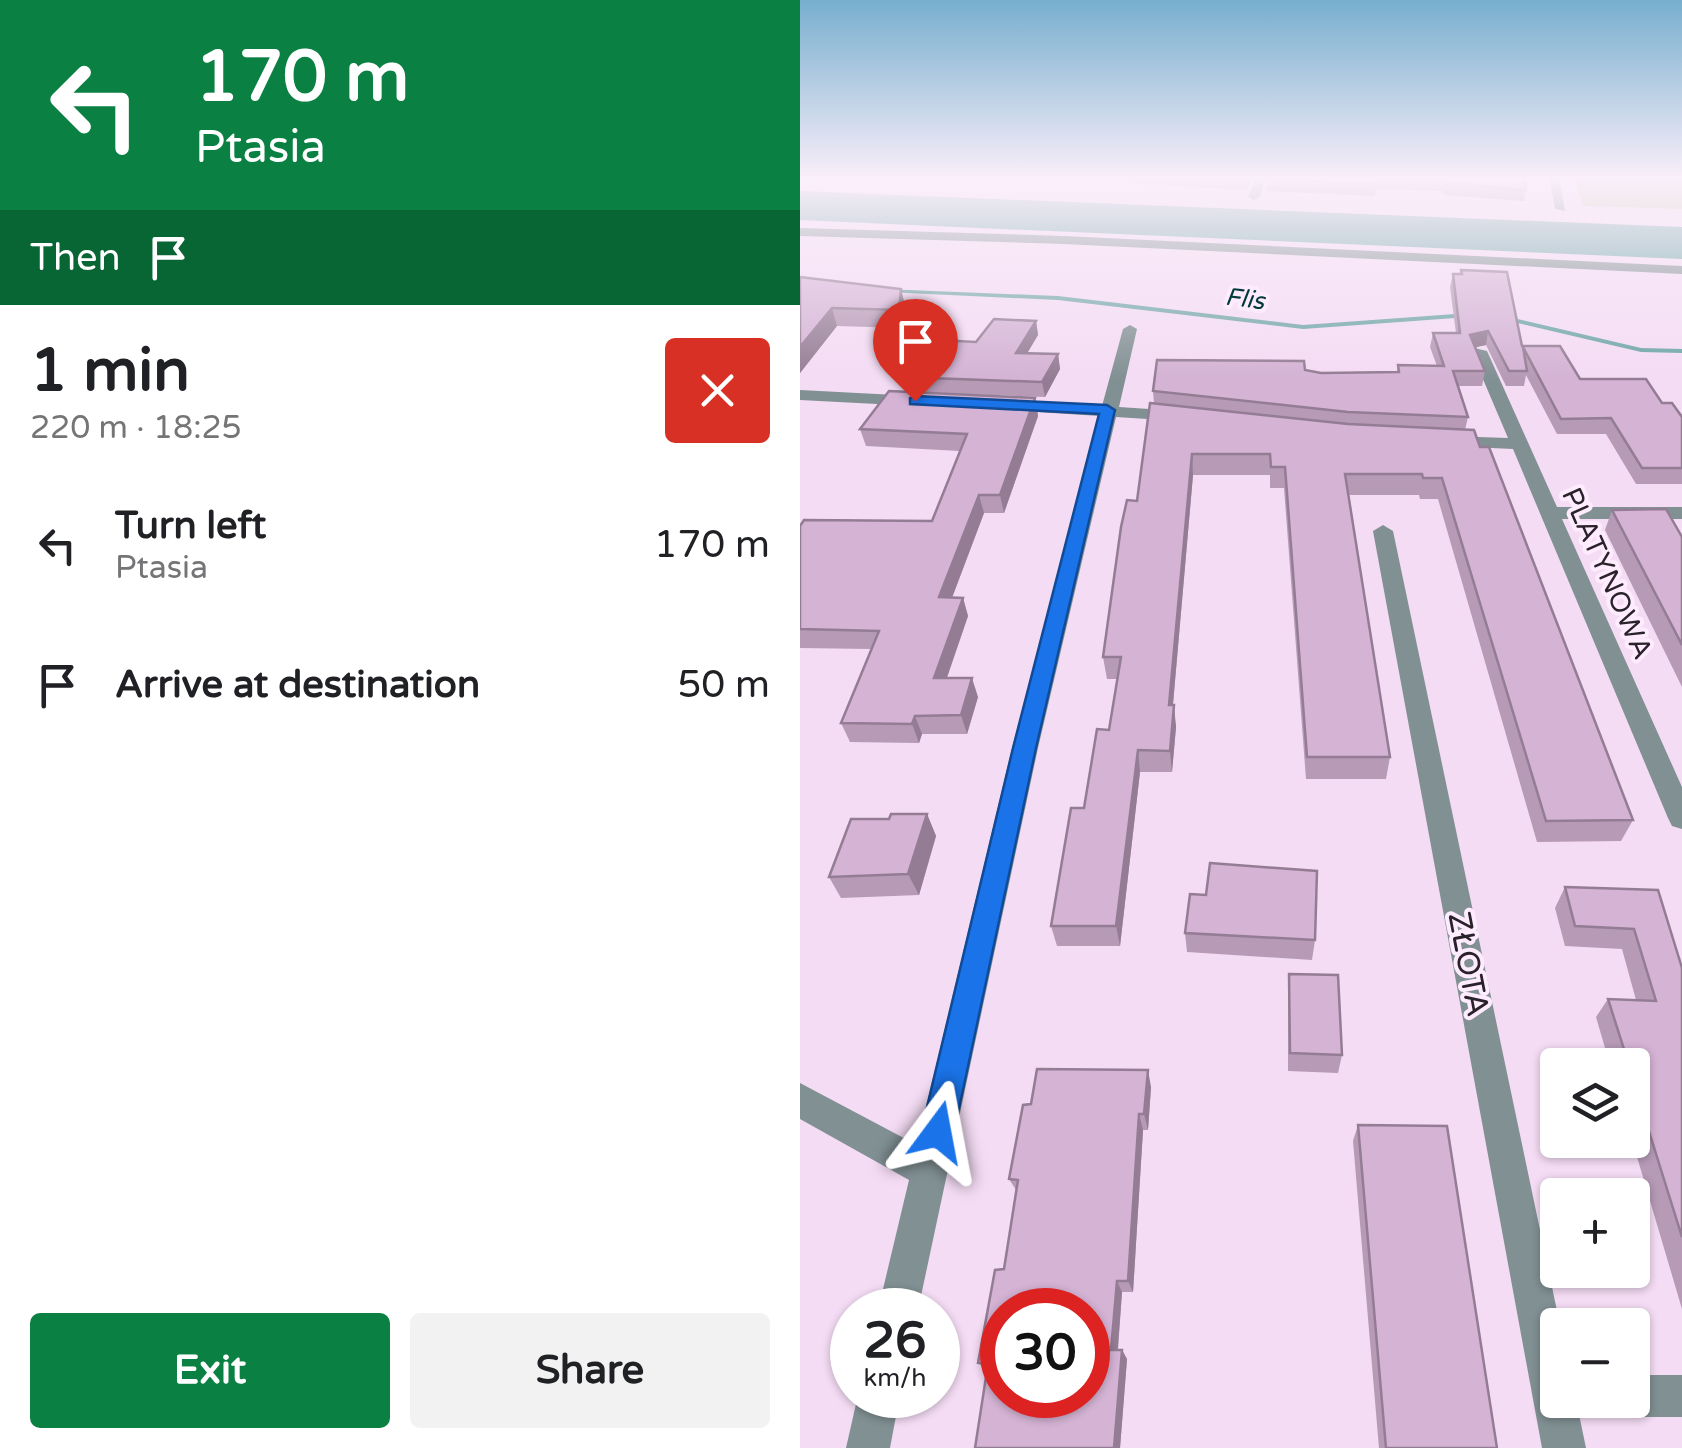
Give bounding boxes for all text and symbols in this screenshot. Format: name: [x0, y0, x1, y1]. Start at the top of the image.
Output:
text: 170 m: [195, 36, 409, 120]
icon: left: [30, 40, 160, 170]
text: Ptasia: [195, 121, 326, 175]
icon: arrive: [141, 230, 196, 285]
text: Then: [30, 235, 121, 281]
water label: Flis: [1223, 282, 1268, 317]
pin: [873, 299, 958, 402]
icon: arrive: [888, 314, 943, 369]
text: 1 min: [30, 335, 190, 407]
button: close: [665, 338, 770, 443]
text: 220 m · 18:25: [30, 409, 242, 447]
street label: PLATYNOWA: [1554, 482, 1660, 664]
text: Turn left: [115, 503, 266, 549]
icon: left: [30, 518, 85, 573]
text: 170 m: [654, 522, 770, 568]
text: Ptasia: [115, 549, 208, 587]
icon: arrive: [30, 658, 85, 713]
text: Arrive at destination: [115, 662, 480, 708]
text: 50 m: [678, 662, 770, 708]
street label: ZŁOTA: [1439, 909, 1497, 1020]
map controls: [1540, 1048, 1650, 1418]
button: layers: [1540, 1048, 1650, 1158]
position arrow: [886, 1080, 990, 1184]
button: +: [1540, 1178, 1650, 1288]
speed limit sign: 30: [980, 1288, 1110, 1418]
button: −: [1540, 1308, 1650, 1418]
text: 26: [864, 1311, 926, 1371]
button: Exit: [30, 1313, 390, 1428]
button: Share: [410, 1313, 770, 1428]
text: km/h: [864, 1363, 926, 1393]

